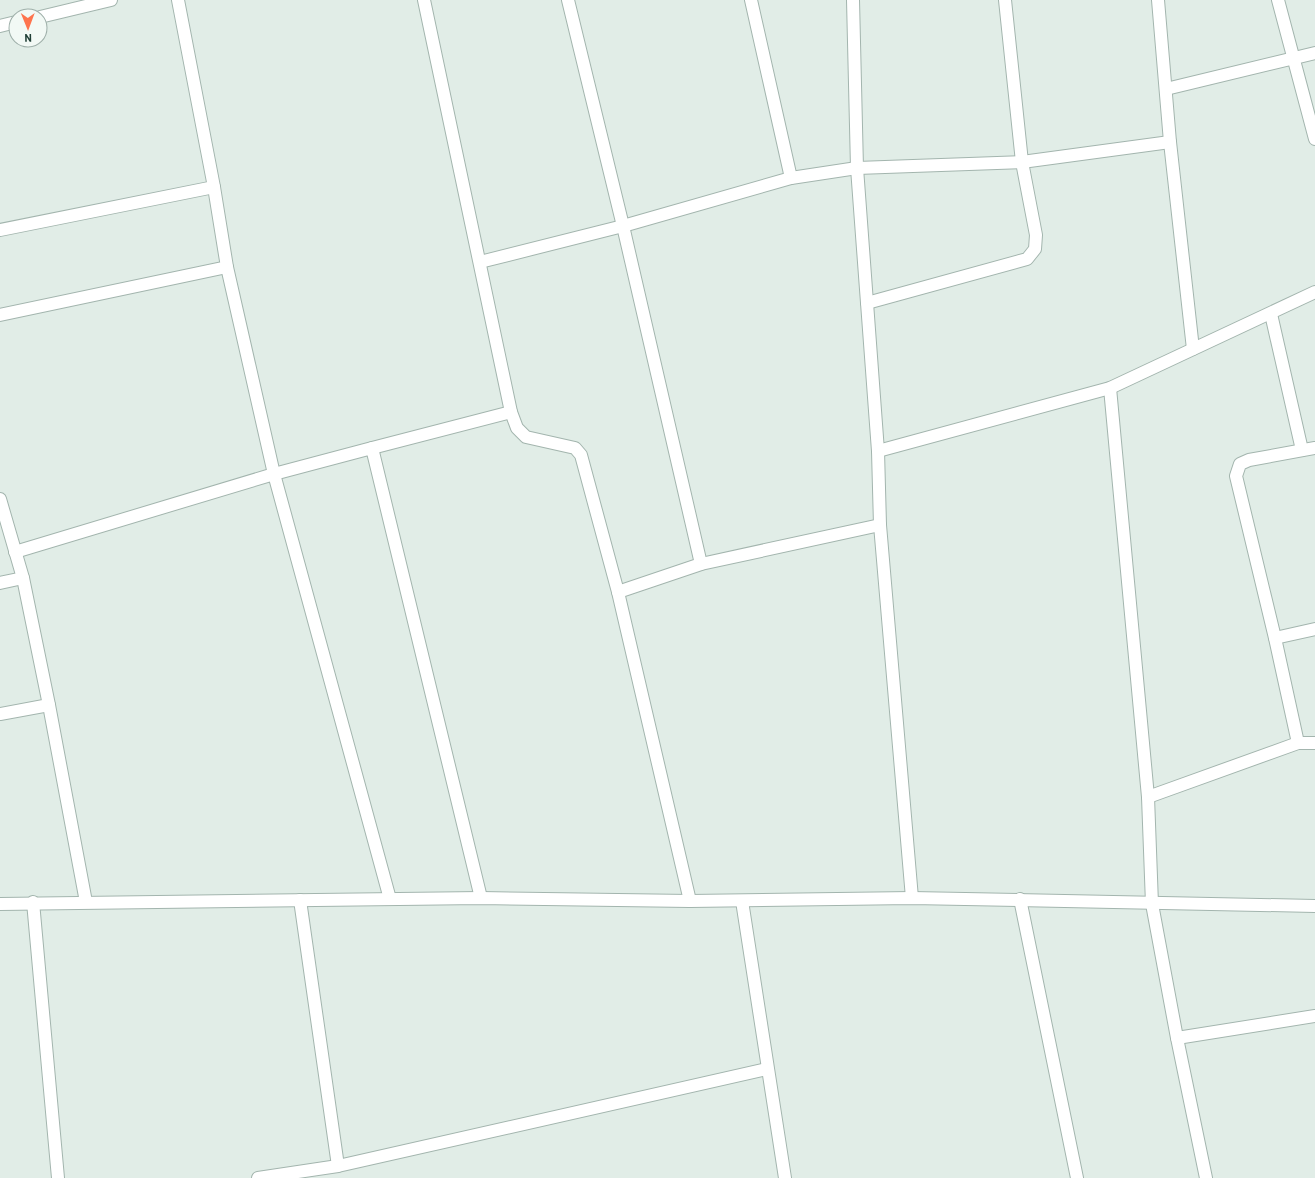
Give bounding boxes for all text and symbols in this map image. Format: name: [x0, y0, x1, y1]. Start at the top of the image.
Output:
north arrow: [8, 8, 48, 48]
text: N: [24, 32, 32, 45]

